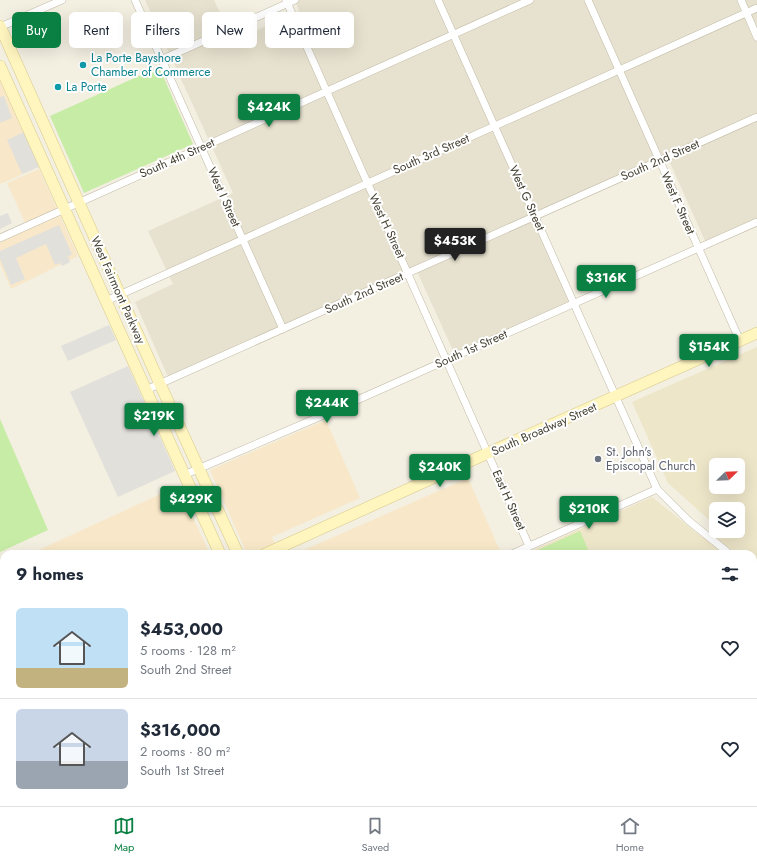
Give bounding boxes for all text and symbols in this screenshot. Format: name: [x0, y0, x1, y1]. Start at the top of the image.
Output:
chip: Buy: [12, 12, 61, 48]
chip: Rent: [69, 12, 123, 48]
chip: Filters: [131, 12, 194, 48]
chip: New: [202, 12, 257, 48]
chip: Apartment: [265, 12, 354, 48]
place label: La Porte Bayshore Chamber of Commerce: [91, 49, 211, 81]
marker: La Porte Bayshore Chamber of Commerce: [78, 60, 88, 70]
place label: La Porte: [66, 78, 107, 96]
marker: La Porte: [53, 82, 63, 92]
pin: $424K: [241, 94, 297, 128]
text: $424K: [247, 97, 291, 116]
street label: South 3rd Street: [390, 129, 472, 179]
street label: South 4th Street: [137, 133, 218, 183]
street label: South 2nd Street: [618, 135, 702, 185]
street label: West G Street: [505, 162, 549, 234]
street label: West I Street: [203, 164, 245, 230]
street label: West F Street: [656, 169, 700, 237]
street label: West H Street: [364, 191, 410, 261]
pin: $453K: [427, 228, 483, 262]
text: $453K: [434, 231, 476, 250]
street label: West Fairmont Parkway: [86, 233, 150, 348]
pin: $316K: [578, 265, 634, 299]
street label: South 2nd Street: [322, 268, 406, 318]
text: $316K: [586, 268, 626, 287]
street label: South 1st Street: [432, 325, 510, 373]
pin: $154K: [681, 334, 737, 368]
text: $154K: [688, 337, 730, 356]
pin: $244K: [299, 390, 355, 424]
text: $244K: [305, 393, 349, 412]
street label: South Broadway Street: [489, 398, 600, 460]
pin: $219K: [126, 403, 182, 437]
text: $219K: [133, 406, 175, 425]
place label: St. John's Episcopal Church: [606, 443, 695, 475]
pin: $240K: [412, 454, 468, 488]
marker: St. John's Episcopal Church: [593, 454, 603, 464]
text: $240K: [418, 457, 462, 476]
north arrow: [709, 458, 745, 494]
map controls: [709, 458, 745, 538]
street label: East H Street: [488, 467, 530, 533]
pin: $429K: [163, 486, 219, 520]
text: $429K: [169, 489, 213, 508]
pin: $210K: [561, 496, 617, 530]
text: $210K: [569, 499, 609, 518]
button: layers: [709, 502, 745, 538]
text: 9 homes: [16, 562, 84, 586]
icon: filters: [719, 563, 741, 585]
text: $453,000: [140, 617, 223, 641]
icon: home: [48, 624, 96, 672]
icon: heart: [719, 637, 741, 659]
text: 5 rooms · 128 m²: [140, 641, 236, 660]
text: South 2nd Street: [140, 660, 231, 679]
text: $316,000: [140, 718, 220, 742]
icon: home: [48, 725, 96, 773]
icon: heart: [719, 738, 741, 760]
text: 2 rooms · 80 m²: [140, 742, 230, 761]
text: South 1st Street: [140, 761, 224, 780]
tab: Map: [113, 815, 135, 855]
tab: Saved: [361, 815, 389, 855]
tab: Home: [616, 815, 644, 855]

